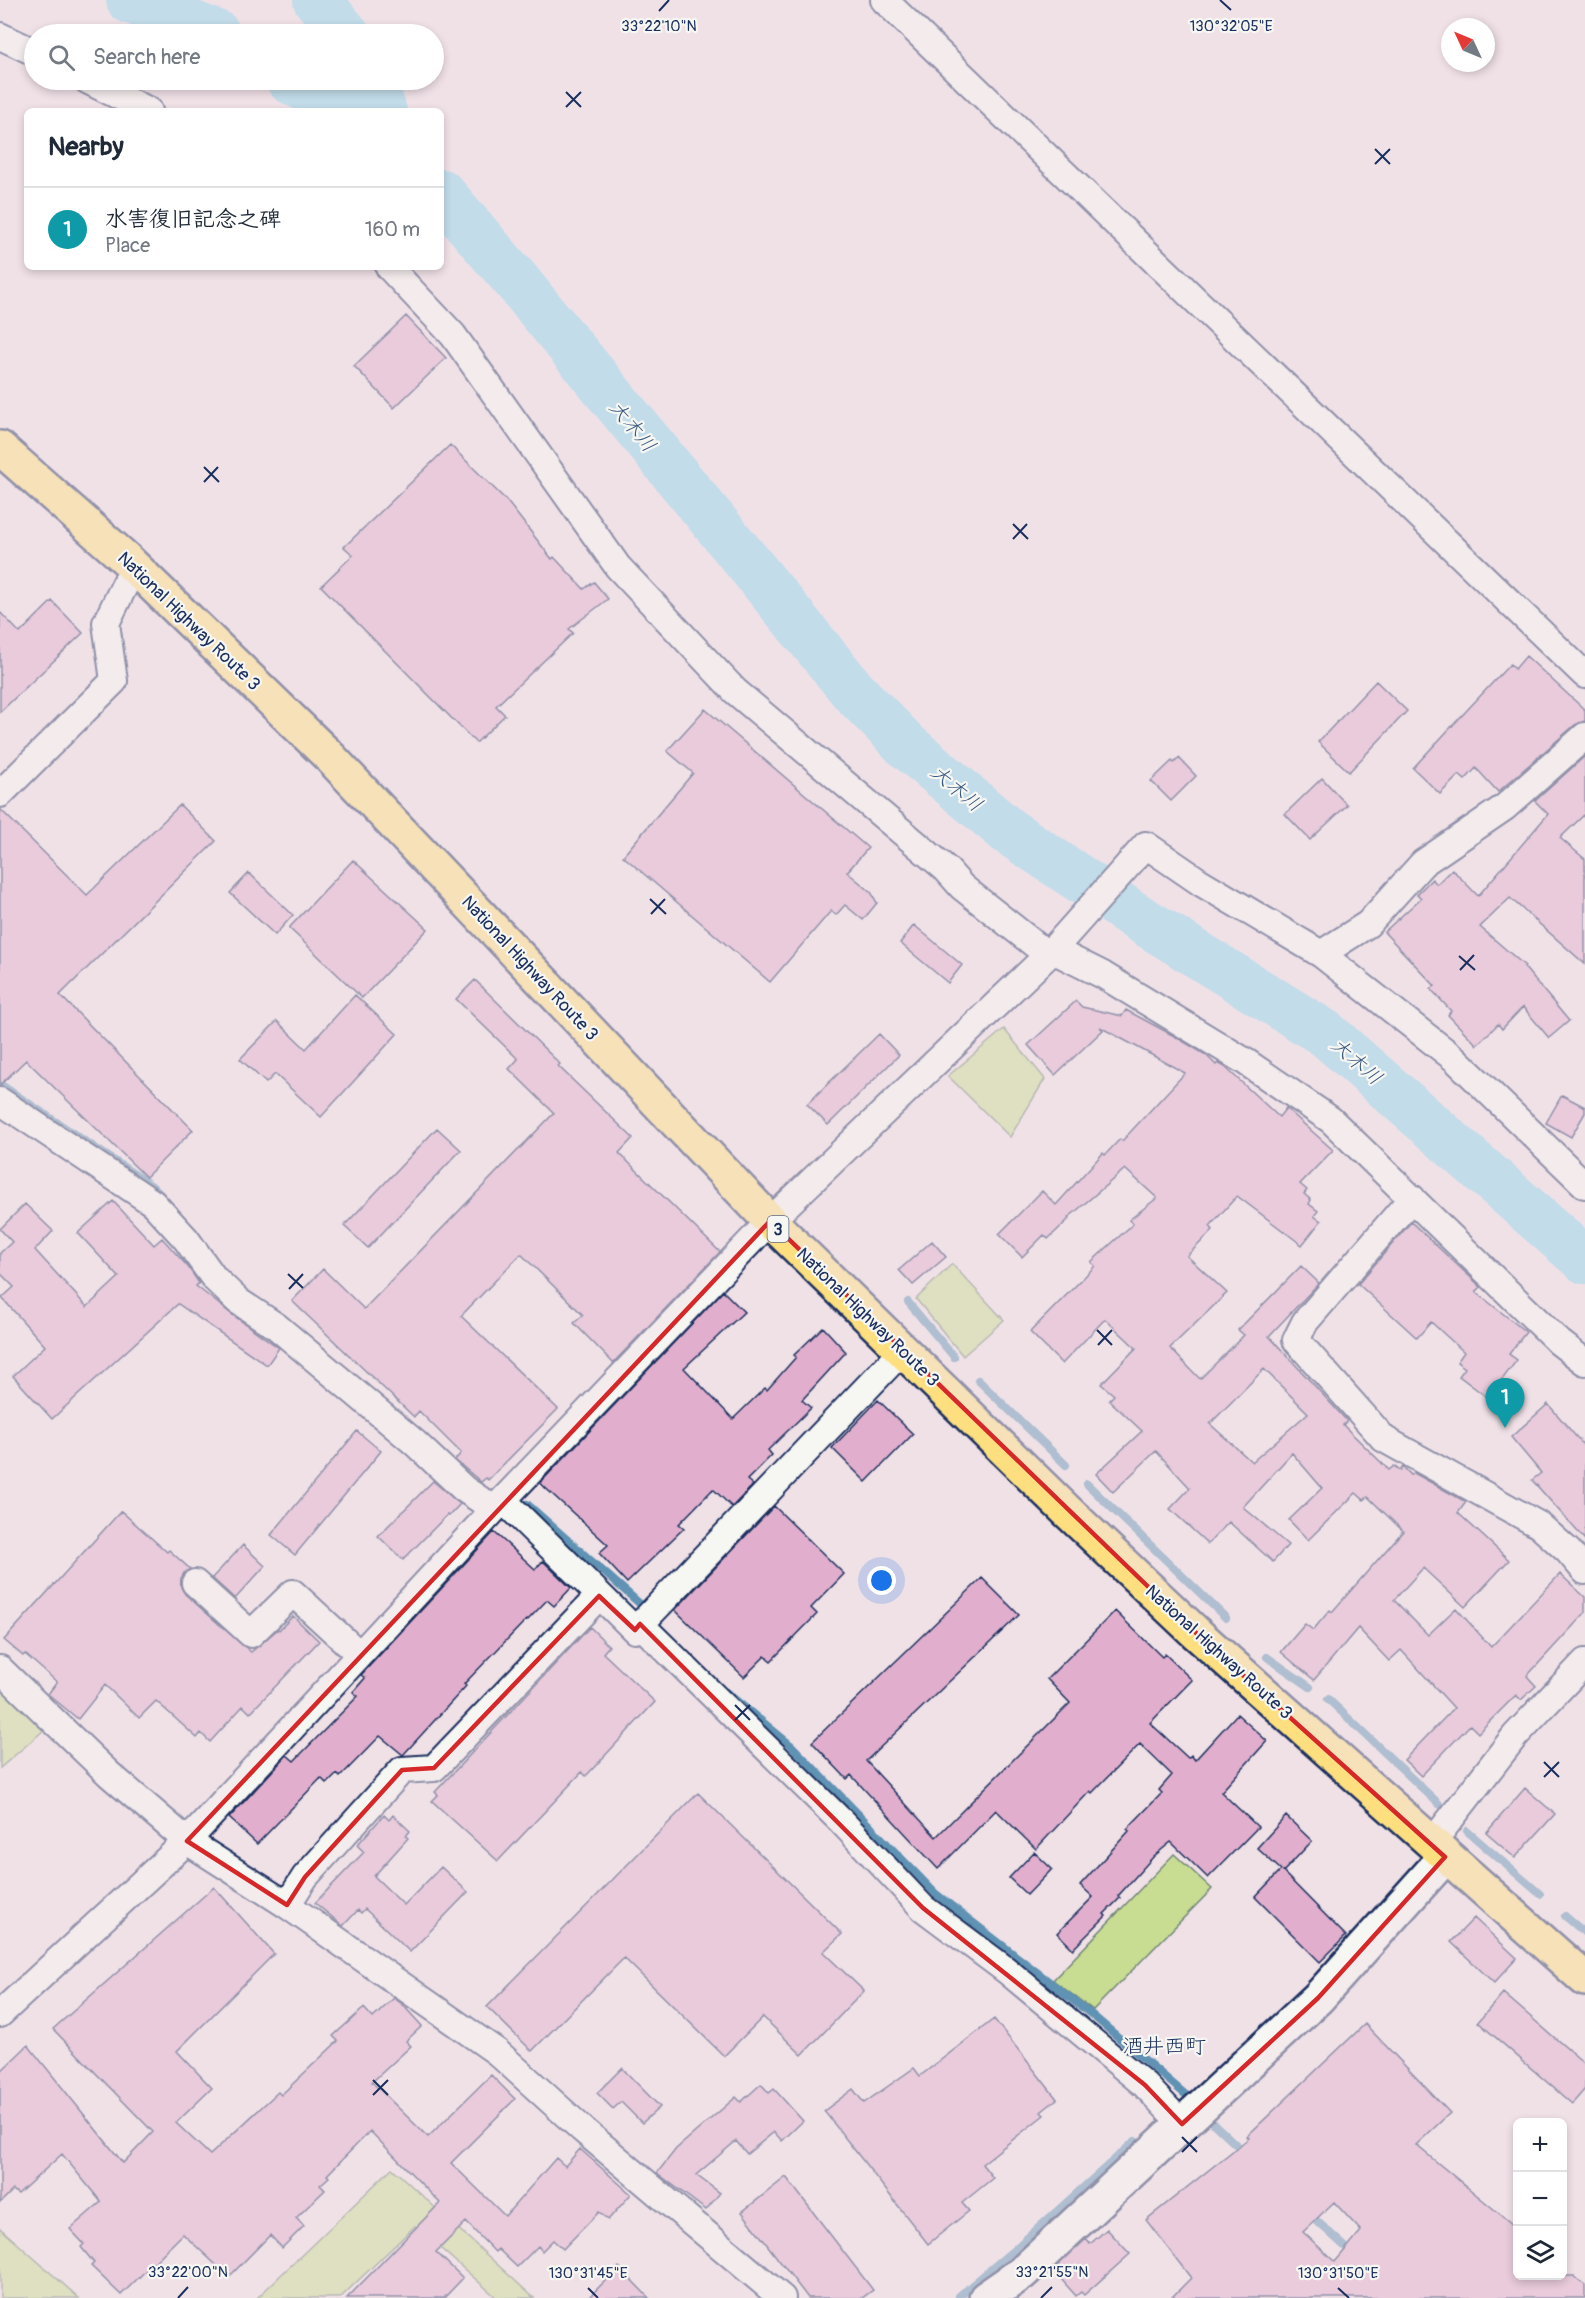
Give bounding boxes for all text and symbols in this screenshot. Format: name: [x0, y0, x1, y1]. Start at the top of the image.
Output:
text: 33°22'10"N: [621, 17, 697, 36]
text: 130°32'05"E: [1189, 17, 1273, 36]
north arrow: [1441, 18, 1495, 72]
search box: [24, 24, 444, 90]
icon: search: [45, 41, 78, 74]
text: Search here: [93, 43, 200, 71]
text: Nearby: [48, 131, 124, 163]
text: 水害復旧記念之碑: [105, 205, 281, 233]
text: 1: [64, 217, 71, 242]
text: 160 m: [365, 217, 420, 242]
text: Place: [105, 233, 150, 258]
water label: 大木川: [604, 395, 661, 457]
street label: National Highway Route 3: [112, 547, 265, 696]
water label: 大木川: [926, 760, 988, 817]
street label: National Highway Route 3: [456, 891, 603, 1046]
water label: 大木川: [1326, 1032, 1388, 1090]
road number: 3: [768, 1216, 788, 1242]
street label: National Highway Route 3: [791, 1243, 944, 1392]
pin: 1: [1486, 1378, 1524, 1428]
your location: [867, 1566, 896, 1595]
street label: National Highway Route 3: [1140, 1580, 1297, 1725]
district label: 酒井西町: [1122, 2033, 1206, 2060]
map controls: [1513, 2118, 1567, 2280]
button: +: [1513, 2118, 1567, 2172]
button: −: [1513, 2172, 1567, 2226]
button: layers: [1513, 2226, 1567, 2280]
text: 33°22'00"N: [148, 2263, 228, 2282]
text: 33°21'55"N: [1015, 2263, 1089, 2282]
text: 130°31'45"E: [549, 2264, 628, 2283]
text: 130°31'50"E: [1298, 2264, 1378, 2283]

